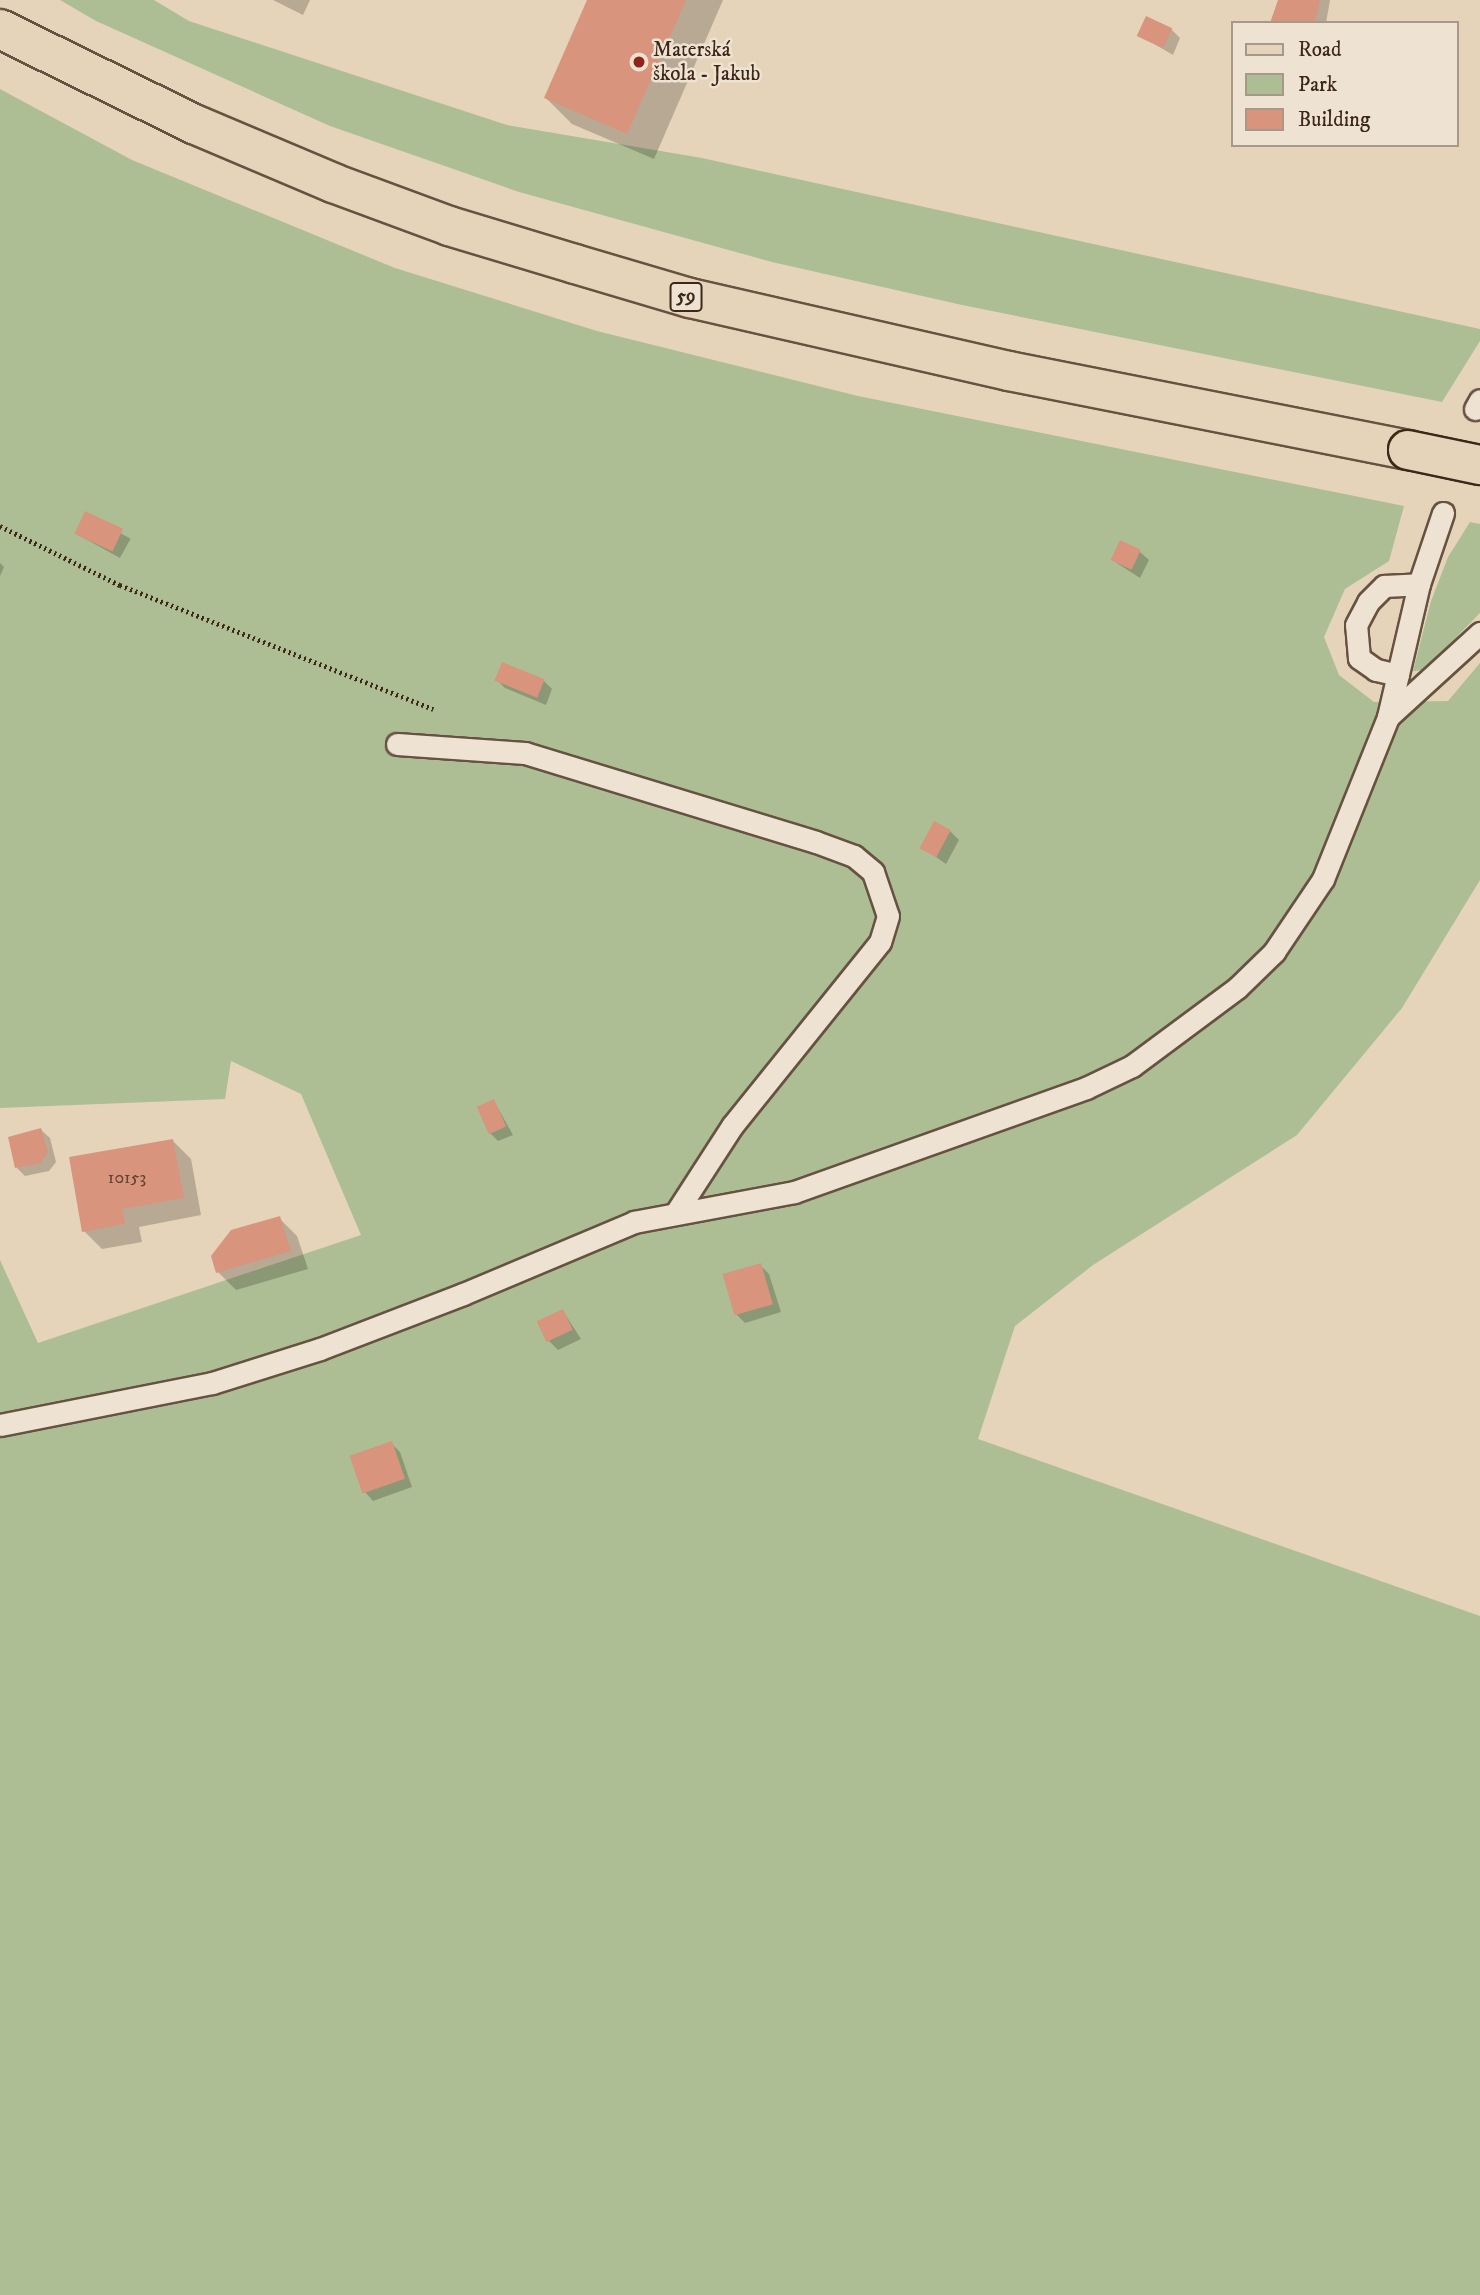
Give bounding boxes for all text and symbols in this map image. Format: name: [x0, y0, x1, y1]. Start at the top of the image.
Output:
legend: [1232, 21, 1459, 147]
place label: Materská škola - Jakub: [653, 37, 760, 87]
text: Road: [1298, 37, 1342, 63]
marker: Materská škola - Jakub: [631, 54, 647, 70]
text: Park: [1298, 72, 1337, 98]
text: Building: [1298, 107, 1370, 133]
road number: 59: [668, 282, 704, 312]
house number: 10153: [108, 1167, 146, 1189]

